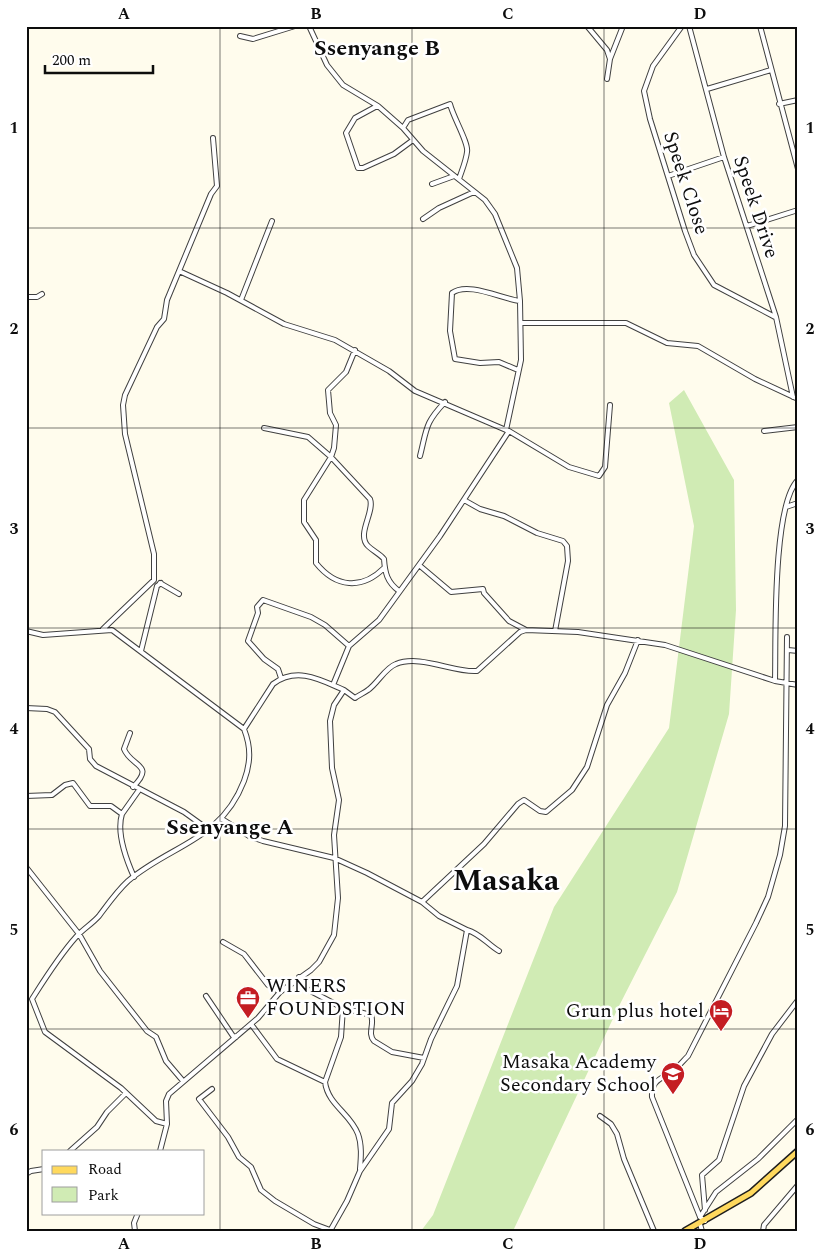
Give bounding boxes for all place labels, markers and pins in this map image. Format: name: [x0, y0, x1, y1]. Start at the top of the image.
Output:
place label: WINERS FOUNDSTION: [266, 971, 406, 1024]
office icon: WINERS FOUNDSTION: [235, 985, 261, 1019]
place label: Grun plus hotel: [566, 996, 704, 1026]
hotel icon: Grun plus hotel: [708, 998, 734, 1032]
place label: Masaka Academy Secondary School: [500, 1047, 657, 1100]
school or university icon: Masaka Academy Secondary School: [660, 1061, 686, 1095]

